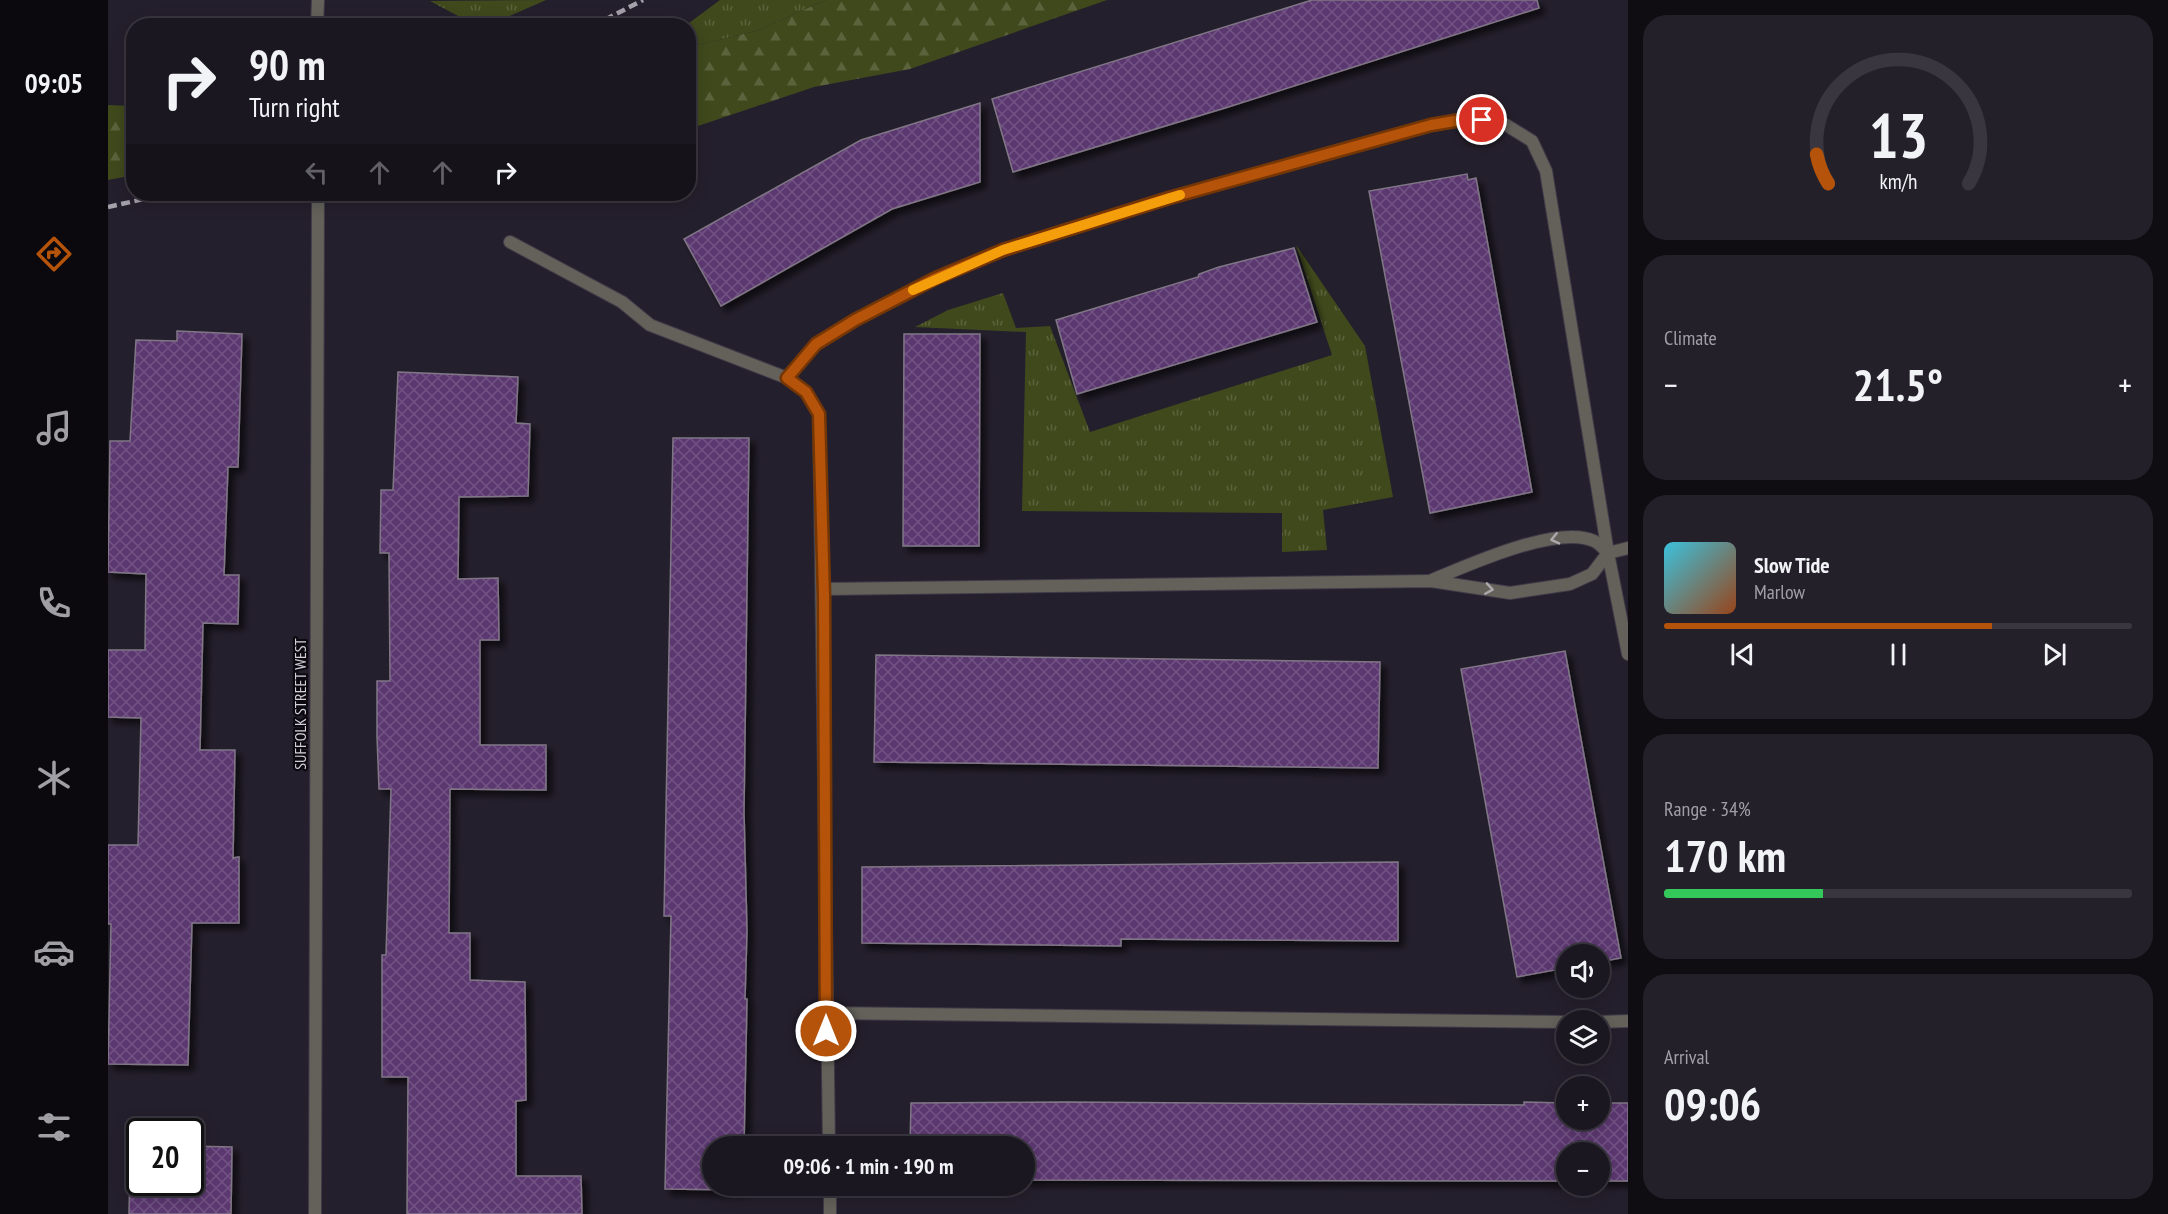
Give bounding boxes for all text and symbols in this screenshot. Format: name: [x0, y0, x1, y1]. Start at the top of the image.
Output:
text: 90 m: [249, 37, 326, 92]
icon: right: [150, 42, 228, 120]
text: 09:05: [25, 66, 83, 100]
text: Turn right: [249, 90, 340, 124]
pin: [1456, 94, 1507, 145]
text: 13: [1868, 95, 1928, 176]
icon: arrive: [1465, 103, 1498, 136]
icon: left: [300, 156, 333, 189]
icon: ahead: [363, 156, 396, 189]
icon: ahead: [426, 156, 459, 189]
icon: right: [489, 156, 522, 189]
text: km/h: [1879, 168, 1917, 196]
icon: directions: [33, 233, 75, 275]
text: Climate: [1664, 325, 1717, 351]
text: 21.5°: [1853, 355, 1943, 413]
text: −: [1664, 363, 1678, 406]
text: +: [2118, 363, 2132, 406]
icon: music: [33, 407, 75, 449]
one-way arrow: [1550, 532, 1560, 545]
text: Slow Tide: [1754, 551, 1830, 579]
text: Marlow: [1754, 579, 1805, 605]
icon: phone: [33, 582, 75, 624]
one-way arrow: [1484, 583, 1493, 595]
street label: SUFFOLK STREET WEST: [290, 638, 310, 770]
icon: previous: [1726, 638, 1759, 671]
icon: pause: [1882, 638, 1915, 671]
icon: next: [2038, 638, 2071, 671]
icon: climate: [33, 757, 75, 799]
text: Range · 34%: [1664, 796, 1751, 822]
text: 170 km: [1664, 826, 1786, 884]
icon: car: [33, 931, 75, 973]
map controls: [1556, 944, 1610, 1196]
button: sound: [1556, 944, 1610, 998]
position arrow: [794, 999, 858, 1063]
button: layers: [1556, 1010, 1610, 1064]
text: Arrival: [1664, 1044, 1709, 1070]
text: 09:06: [1664, 1074, 1761, 1132]
button: +: [1556, 1076, 1610, 1130]
icon: filters: [33, 1106, 75, 1148]
speed limit sign: 20: [126, 1118, 204, 1196]
button: −: [1556, 1142, 1610, 1196]
text: 09:06 · 1 min · 190 m: [783, 1152, 954, 1180]

